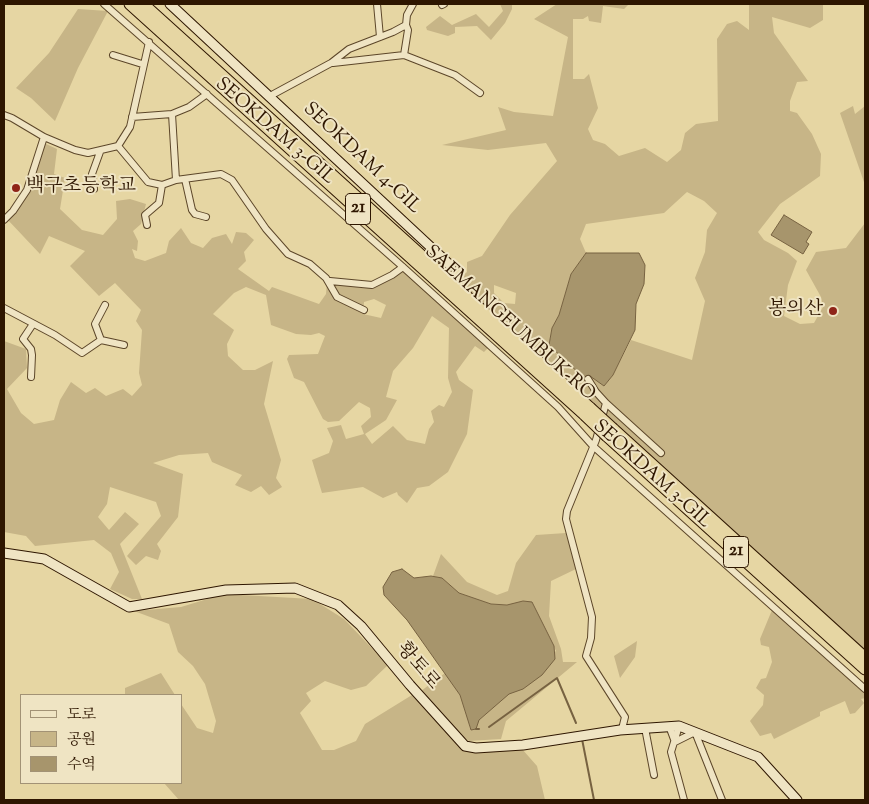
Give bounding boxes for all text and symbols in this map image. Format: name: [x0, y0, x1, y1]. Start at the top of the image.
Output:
street label: SEOKDAM 3-GIL: [210, 74, 338, 190]
street label: SEOKDAM 4-GIL: [297, 99, 425, 219]
place label: 백구초등학교: [26, 177, 136, 199]
marker: 백구초등학교: [10, 182, 22, 194]
road number: 21: [346, 193, 370, 224]
street label: SAEMANGEUMBUK-RO: [419, 241, 599, 407]
place label: 봉의산: [768, 300, 823, 322]
marker: 봉의산: [827, 305, 839, 317]
street label: SEOKDAM 3-GIL: [587, 416, 715, 534]
road number: 21: [724, 536, 748, 568]
street label: 황토로: [391, 639, 443, 695]
legend: [20, 694, 182, 784]
text: 도로: [67, 705, 96, 726]
text: 공원: [67, 730, 96, 751]
text: 수역: [67, 755, 96, 776]

